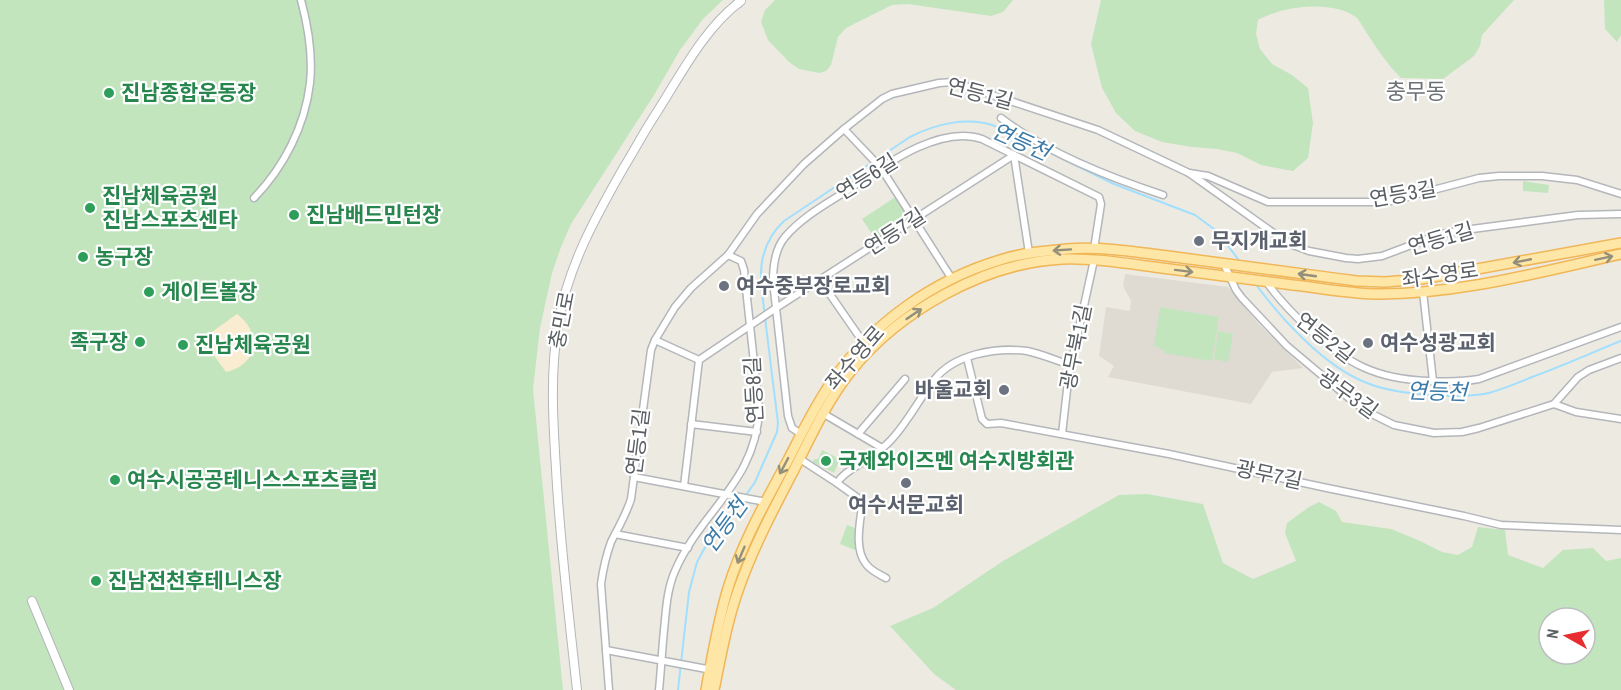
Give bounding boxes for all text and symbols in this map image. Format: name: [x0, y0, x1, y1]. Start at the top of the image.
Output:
street label: 연등1길: [944, 71, 1017, 116]
district label: 충무동: [1386, 76, 1446, 106]
place label: 진남종합운동장: [121, 78, 256, 107]
marker: 진남종합운동장: [102, 86, 116, 100]
water label: 연등천: [987, 115, 1057, 168]
street label: 연등6길: [830, 146, 903, 207]
street label: 연등3길: [1367, 173, 1439, 214]
place label: 진남체육공원 진남스포츠센타: [102, 181, 238, 234]
place label: 진남배드민턴장: [306, 200, 441, 229]
marker: 진남체육공원 진남스포츠센타: [83, 201, 97, 215]
street label: 연등7길: [859, 201, 931, 262]
marker: 진남배드민턴장: [287, 208, 301, 222]
street label: 연등1길: [1404, 215, 1477, 262]
place label: 무지개교회: [1211, 226, 1308, 255]
marker: 무지개교회: [1192, 234, 1206, 248]
place label: 농구장: [95, 242, 153, 271]
one-way arrow: [1052, 245, 1072, 256]
marker: 농구장: [76, 250, 90, 264]
one-way arrow: [1594, 252, 1613, 263]
street label: 좌수영로: [1400, 255, 1480, 294]
one-way arrow: [1513, 256, 1532, 267]
one-way arrow: [1174, 265, 1194, 276]
one-way arrow: [1297, 269, 1317, 280]
place label: 여수중부장로교회: [736, 271, 891, 300]
place label: 게이트볼장: [161, 277, 258, 306]
marker: 여수중부장로교회: [717, 279, 731, 293]
marker: 게이트볼장: [142, 285, 156, 299]
street label: 충민로: [542, 289, 581, 351]
street label: 광무북1길: [1053, 302, 1098, 392]
street label: 연등2길: [1290, 305, 1361, 370]
one-way arrow: [906, 308, 922, 320]
street label: 좌수영로: [818, 319, 891, 396]
place label: 족구장: [70, 327, 128, 356]
place label: 여수성광교회: [1380, 328, 1496, 357]
place label: 진남체육공원: [195, 330, 311, 359]
marker: 족구장: [133, 335, 147, 349]
marker: 여수성광교회: [1361, 336, 1375, 350]
marker: 진남체육공원: [176, 338, 190, 352]
street label: 연등8길: [737, 356, 770, 425]
street label: 광무3길: [1312, 362, 1384, 425]
place label: 바울교회: [915, 375, 992, 404]
water label: 연등천: [1406, 375, 1471, 407]
marker: 바울교회: [997, 383, 1011, 397]
street label: 연등1길: [619, 407, 656, 477]
place label: 국제와이즈멘 여수지방회관: [838, 446, 1075, 475]
street label: 광무7길: [1233, 453, 1305, 496]
marker: 국제와이즈멘 여수지방회관: [819, 454, 833, 468]
one-way arrow: [778, 457, 789, 475]
place label: 여수시공공테니스스포츠클럽: [127, 465, 378, 494]
marker: 여수시공공테니스스포츠클럽: [108, 473, 122, 487]
marker: 여수서문교회: [899, 476, 913, 490]
water label: 연등천: [694, 489, 756, 558]
place label: 여수서문교회: [848, 490, 964, 519]
one-way arrow: [735, 545, 746, 563]
place label: 진남전천후테니스장: [108, 566, 282, 595]
marker: 진남전천후테니스장: [89, 574, 103, 588]
north arrow: [1537, 606, 1597, 666]
text: N: [1541, 627, 1564, 640]

